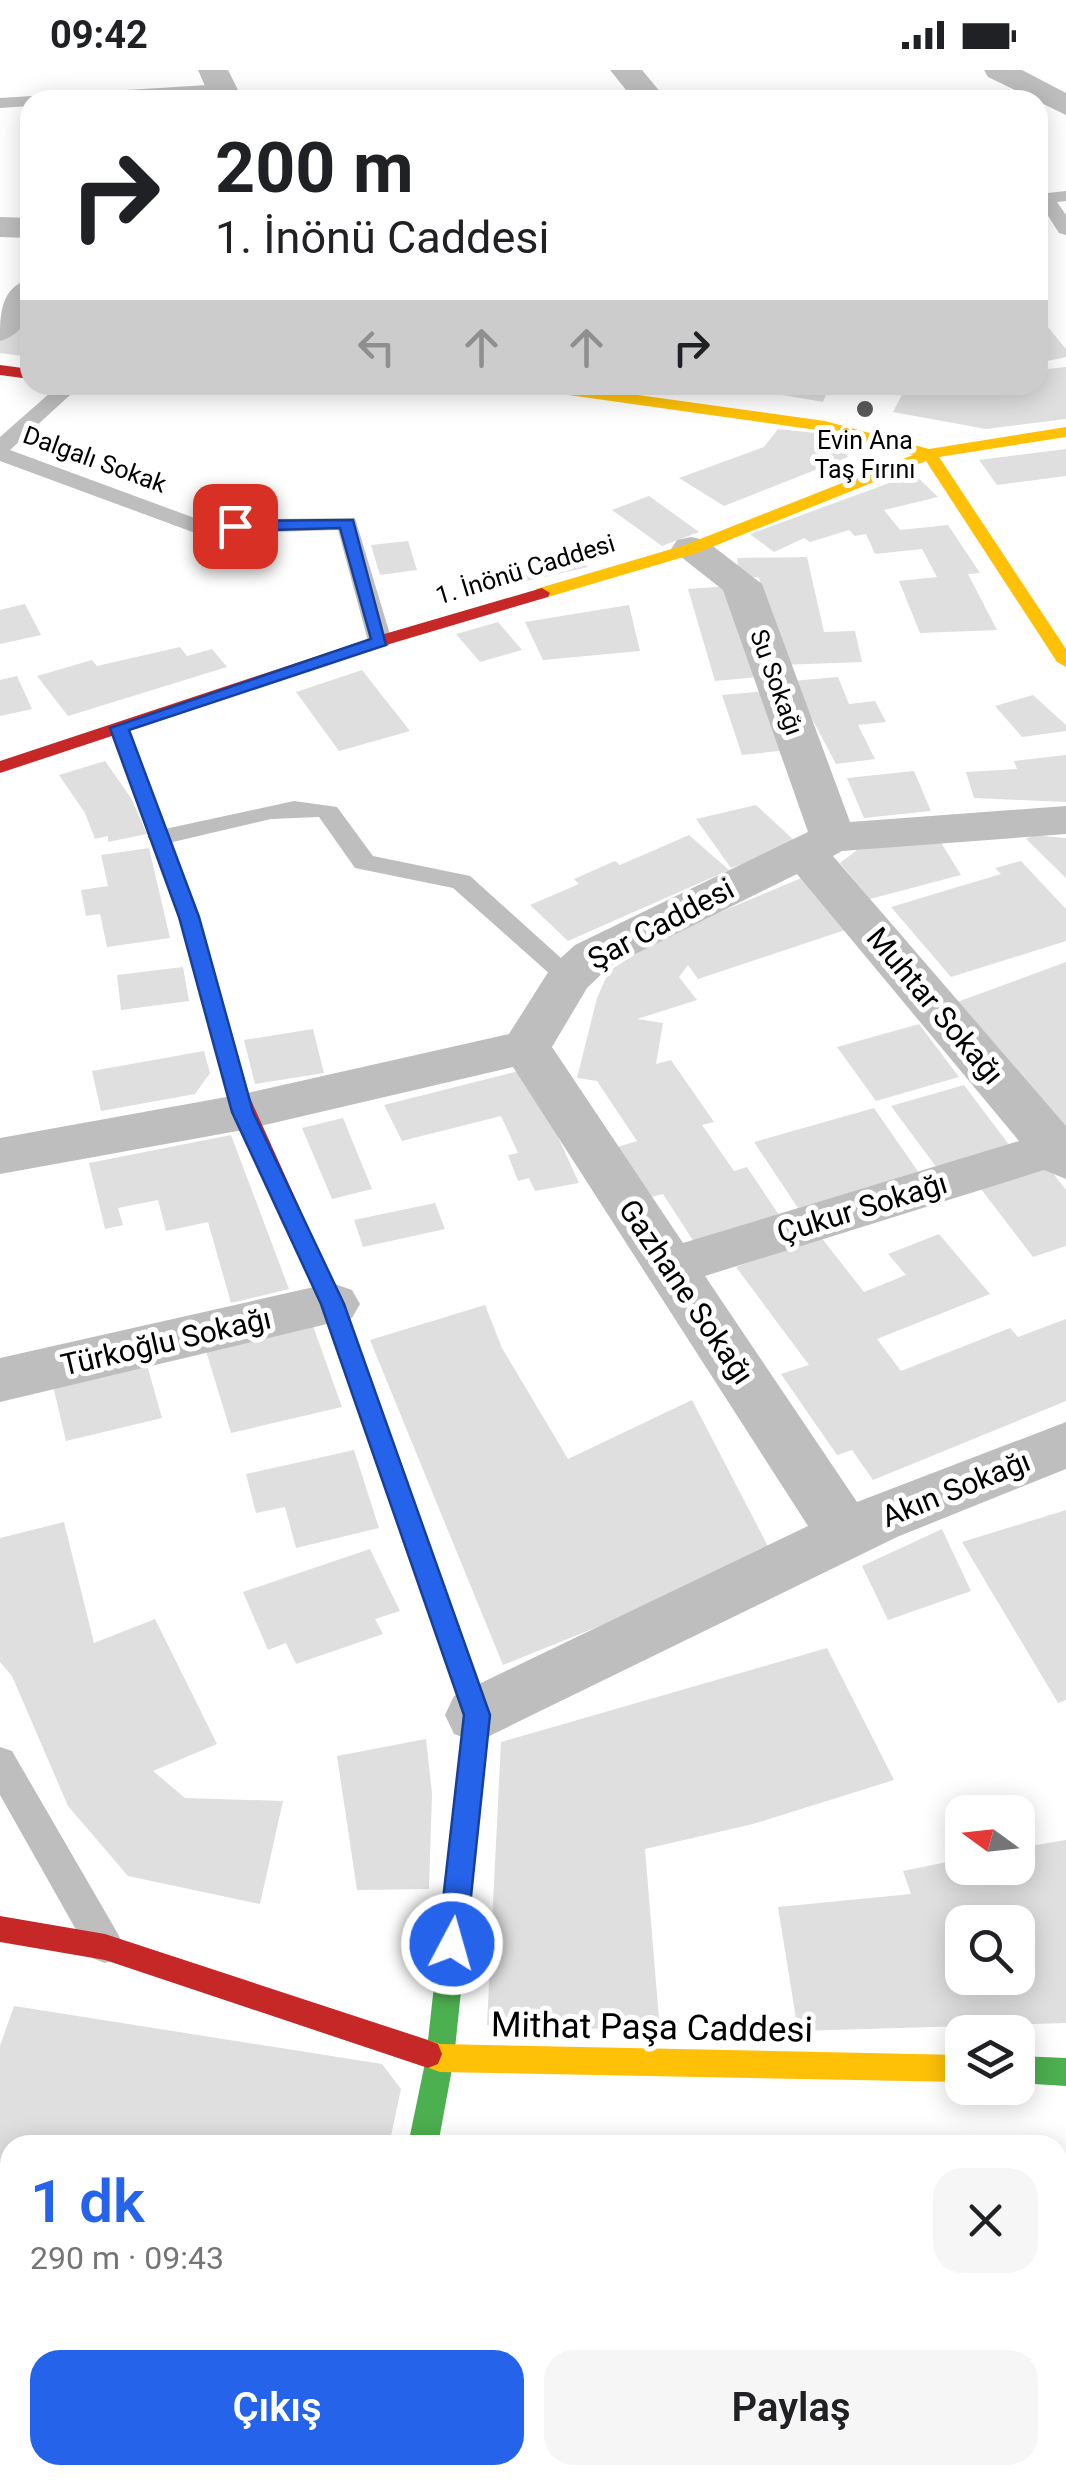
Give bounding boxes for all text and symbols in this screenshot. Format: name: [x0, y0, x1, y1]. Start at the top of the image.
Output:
text: 09:42: [50, 13, 148, 57]
text: 200 m: [215, 127, 414, 209]
icon: right: [50, 130, 180, 260]
text: 1. İnönü Caddesi: [215, 211, 549, 264]
icon: left: [349, 320, 404, 375]
icon: ahead: [454, 320, 509, 375]
icon: ahead: [559, 320, 614, 375]
icon: right: [664, 320, 719, 375]
marker: Evin Ana Taş Fırını: [854, 398, 876, 420]
street label: Dalgalı Sokak: [19, 420, 171, 499]
place label: Evin Ana Taş Fırını: [815, 426, 915, 484]
pin: [193, 484, 278, 569]
icon: arrive: [208, 499, 263, 554]
street label: 1. İnönü Caddesi: [432, 528, 618, 611]
street label: Su Sokağı: [744, 625, 809, 739]
street label: Şar Caddesi: [582, 871, 740, 977]
street label: Muhtar Sokağı: [860, 920, 1011, 1091]
street label: Çukur Sokağı: [773, 1165, 951, 1250]
street label: Gazhane Sokağı: [612, 1193, 761, 1391]
street label: Türkoğlu Sokağı: [58, 1300, 274, 1383]
street label: Akın Sokağı: [877, 1443, 1035, 1534]
north arrow: [945, 1795, 1035, 1885]
map controls: [945, 1795, 1035, 2105]
position arrow: [400, 1892, 504, 1996]
button: search: [945, 1905, 1035, 1995]
street label: Mithat Paşa Caddesi: [491, 2004, 813, 2051]
button: layers: [945, 2015, 1035, 2105]
text: 1 dk: [30, 2166, 145, 2237]
button: close: [933, 2168, 1038, 2273]
text: 290 m · 09:43: [30, 2239, 224, 2277]
button: Çıkış: [30, 2350, 524, 2465]
button: Paylaş: [544, 2350, 1038, 2465]

